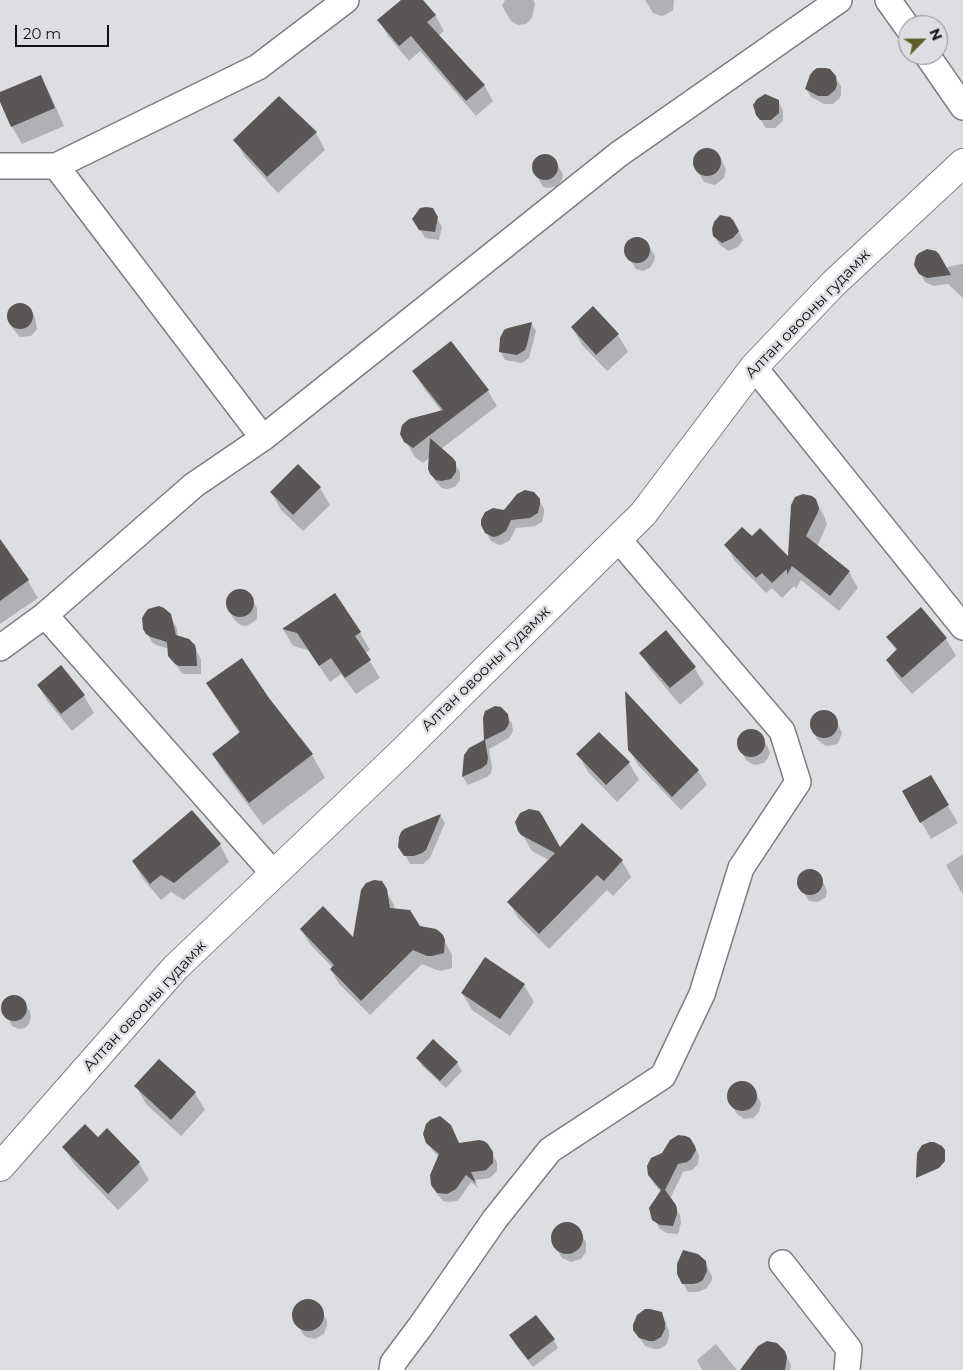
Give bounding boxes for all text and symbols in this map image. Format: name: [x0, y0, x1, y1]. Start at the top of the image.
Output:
scale bar: [18, 15, 111, 47]
north arrow: [898, 15, 948, 65]
text: 20 m: [23, 24, 61, 43]
text: N: [925, 26, 946, 43]
street label: Алтан овооны гудамж: [742, 246, 874, 382]
street label: Алтан овооны гудамж: [418, 603, 554, 735]
street label: Алтан овооны гудамж: [80, 937, 210, 1075]

